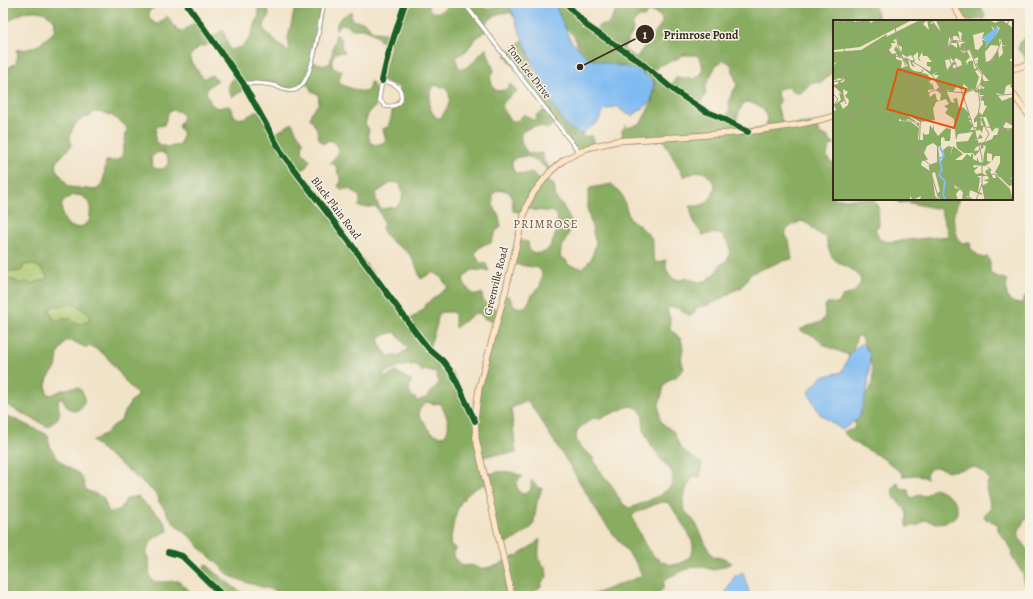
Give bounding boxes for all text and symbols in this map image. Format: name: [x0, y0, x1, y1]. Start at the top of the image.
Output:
inset map: [833, 20, 1013, 200]
callout: Primrose Pond: [635, 22, 746, 46]
text: 1: [643, 27, 648, 43]
text: Primrose Pond: [664, 27, 739, 43]
street label: Tom Lee Drive: [503, 42, 555, 102]
street label: Black Plain Road: [308, 174, 365, 242]
district label: PRIMROSE: [513, 216, 579, 232]
street label: Greenville Road: [480, 245, 512, 317]

